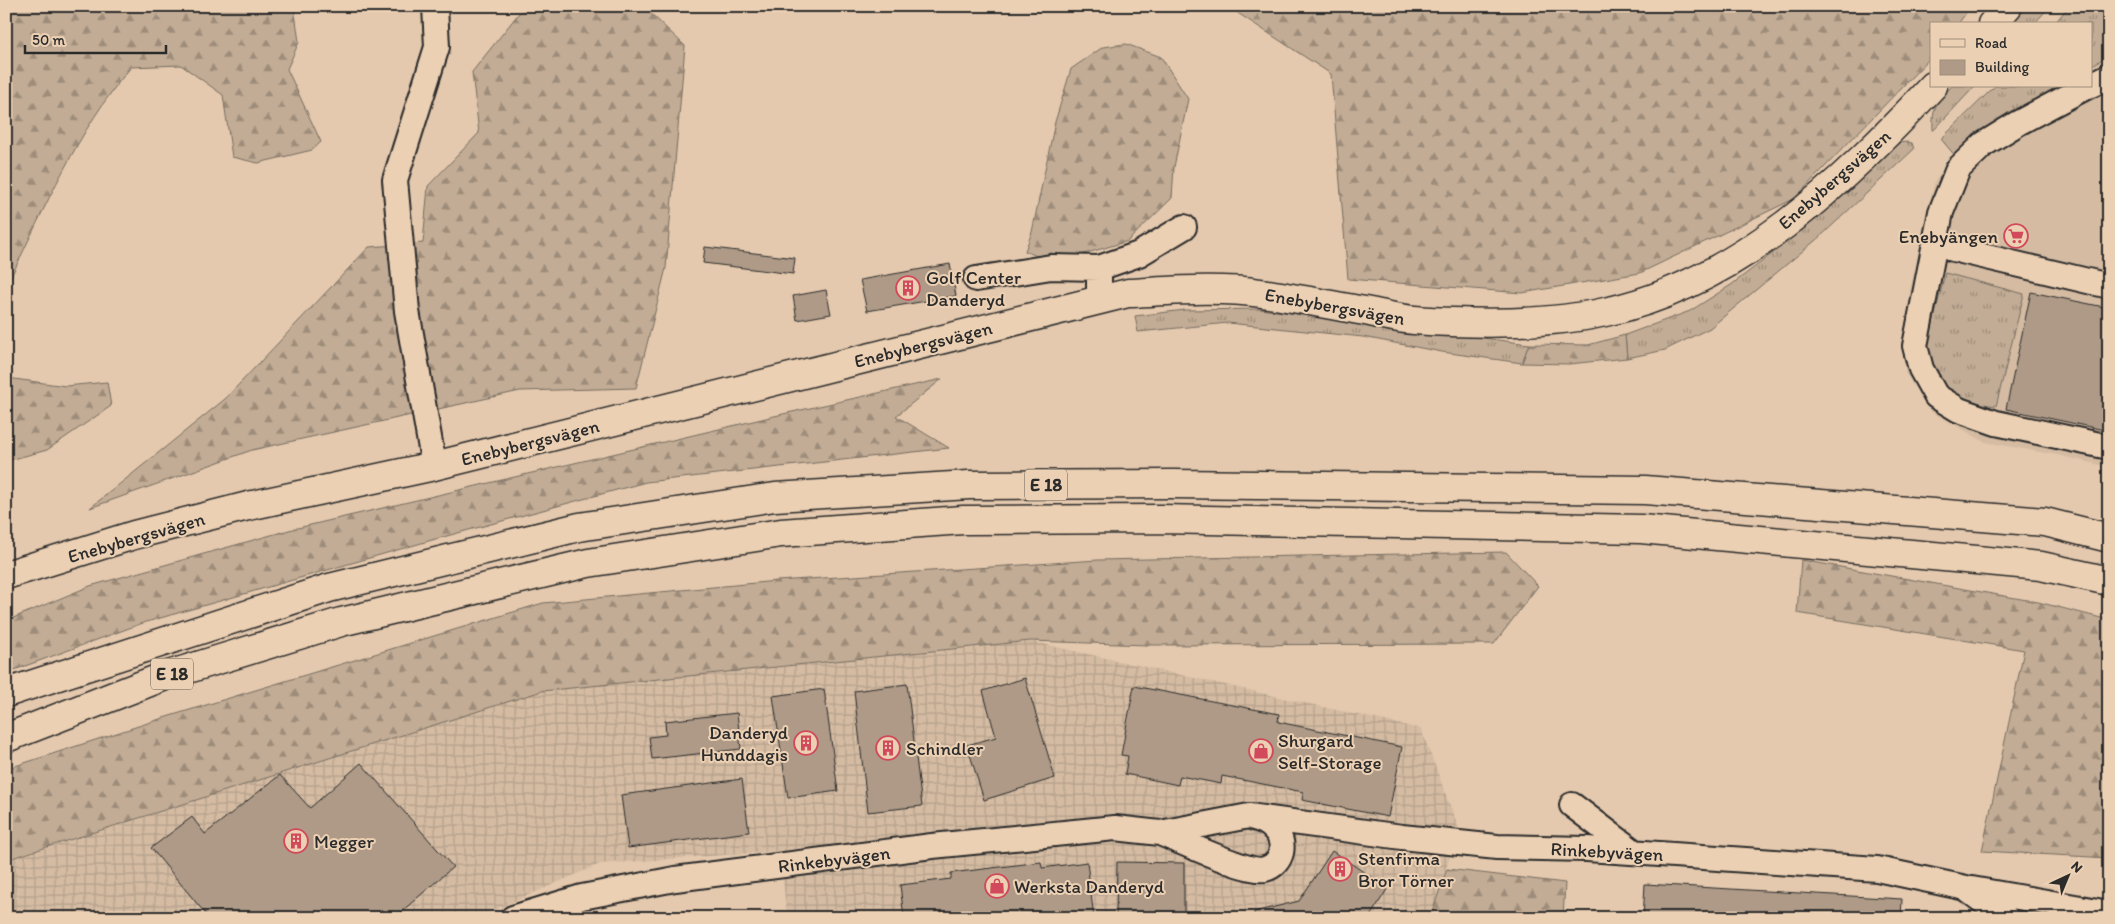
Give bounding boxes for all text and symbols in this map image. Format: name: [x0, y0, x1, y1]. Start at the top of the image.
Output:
scale bar: [25, 22, 166, 54]
legend: [1930, 22, 2092, 88]
text: 50 m: [32, 31, 65, 49]
text: Road: [1975, 34, 2008, 52]
text: Building: [1975, 58, 2029, 76]
street label: Enebybergsvägen: [1773, 124, 1895, 234]
supermarket icon: Enebyängen: [2003, 223, 2029, 249]
place label: Enebyängen: [1899, 225, 1998, 248]
place label: Golf Center Danderyd: [926, 266, 1022, 311]
building icon: Golf Center Danderyd: [895, 275, 921, 301]
street label: Enebybergsvägen: [1263, 283, 1407, 330]
street label: Enebybergsvägen: [852, 316, 995, 373]
street label: Enebybergsvägen: [459, 414, 602, 471]
road number: E 18: [1025, 470, 1067, 500]
street label: Enebybergsvägen: [65, 507, 208, 568]
road number: E 18: [151, 659, 193, 690]
place label: Danderyd Hunddagis: [701, 721, 788, 766]
place label: Shurgard Self-Storage: [1278, 729, 1382, 774]
building icon: Danderyd Hunddagis: [793, 730, 819, 756]
building icon: Schindler: [875, 735, 901, 761]
place label: Schindler: [906, 737, 984, 760]
shop icon: Shurgard Self-Storage: [1248, 738, 1274, 764]
building icon: Megger: [283, 828, 309, 854]
place label: Megger: [314, 830, 374, 853]
street label: Rinkebyvägen: [1550, 837, 1664, 866]
street label: Rinkebyvägen: [777, 841, 892, 878]
place label: Stenfirma Bror Törner: [1358, 847, 1455, 892]
north arrow: [2042, 852, 2092, 902]
building icon: Stenfirma Bror Törner: [1327, 856, 1353, 882]
text: N: [2067, 858, 2086, 876]
shop icon: Werksta Danderyd: [984, 873, 1010, 899]
place label: Werksta Danderyd: [1014, 875, 1165, 898]

